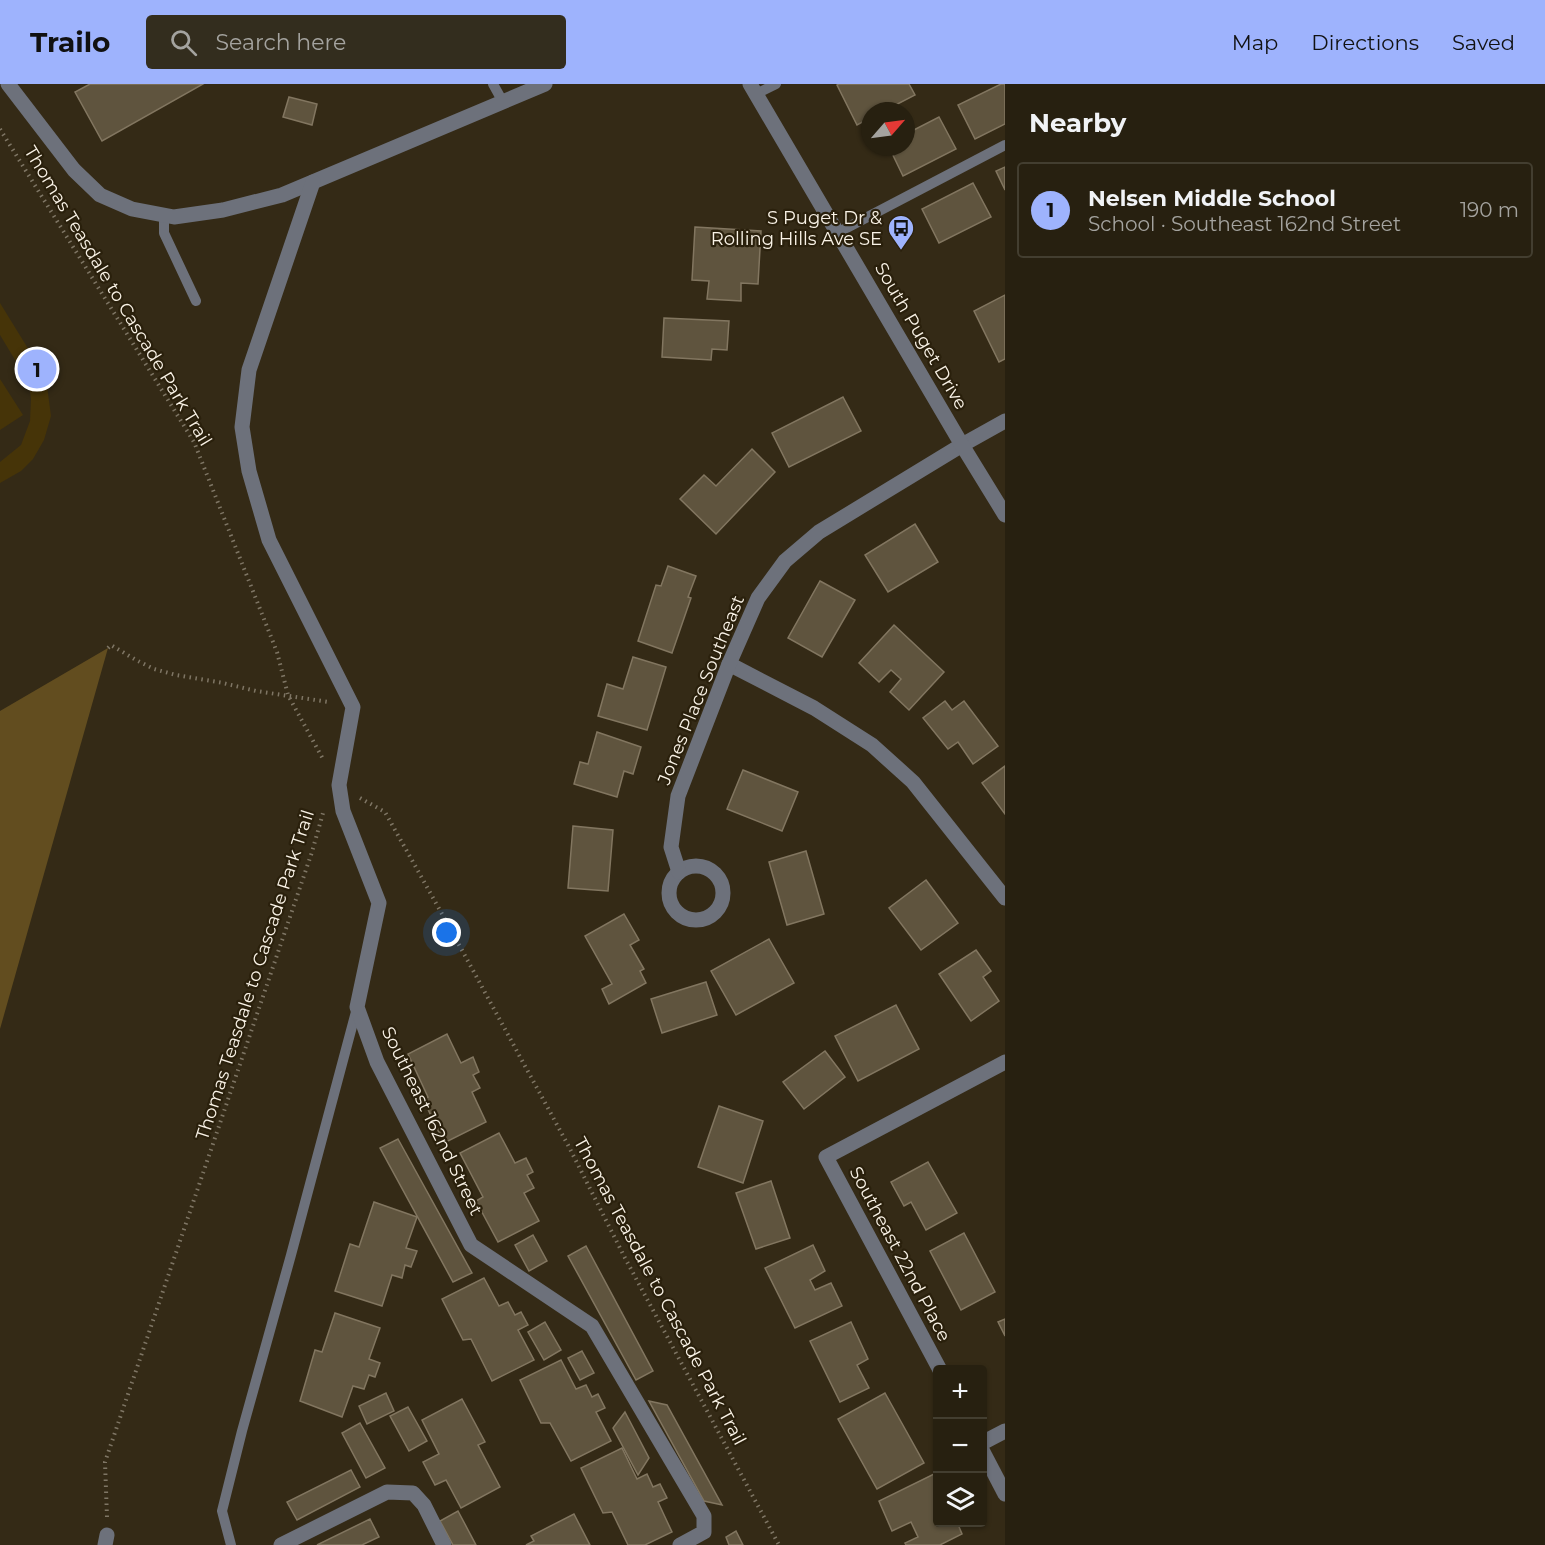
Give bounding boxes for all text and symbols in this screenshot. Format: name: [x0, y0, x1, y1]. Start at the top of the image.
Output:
search box: [146, 15, 566, 69]
text: Trailo: [30, 25, 110, 59]
icon: search: [167, 26, 200, 59]
text: Search here: [215, 29, 346, 56]
text: Map: [1232, 30, 1278, 55]
text: Directions: [1311, 30, 1419, 55]
text: Saved: [1452, 30, 1515, 55]
north arrow: [861, 102, 915, 156]
text: Nearby: [1029, 107, 1126, 139]
street label: Thomas Teasdale to Cascade Park Trail: [20, 142, 216, 450]
text: Nelsen Middle School: [1088, 185, 1336, 212]
text: 1: [1047, 198, 1054, 222]
text: 190 m: [1460, 198, 1519, 222]
place label: S Puget Dr & Rolling Hills Ave SE: [711, 207, 882, 250]
text: School · Southeast 162nd Street: [1088, 212, 1401, 236]
bus stop icon: S Puget Dr & Rolling Hills Ave SE: [886, 213, 916, 251]
street label: South Puget Drive: [870, 259, 972, 414]
pin: 1: [18, 346, 57, 392]
street label: Jones Place Southeast: [653, 592, 749, 789]
street label: Thomas Teasdale to Cascade Park Trail: [191, 807, 319, 1143]
your location: [432, 918, 461, 947]
street label: Southeast 162nd Street: [377, 1023, 487, 1219]
street label: Thomas Teasdale to Cascade Park Trail: [569, 1133, 751, 1449]
street label: Southeast 22nd Place: [845, 1163, 955, 1345]
map controls: [933, 1365, 987, 1527]
button: +: [933, 1365, 987, 1419]
button: −: [933, 1419, 987, 1473]
button: layers: [933, 1473, 987, 1527]

